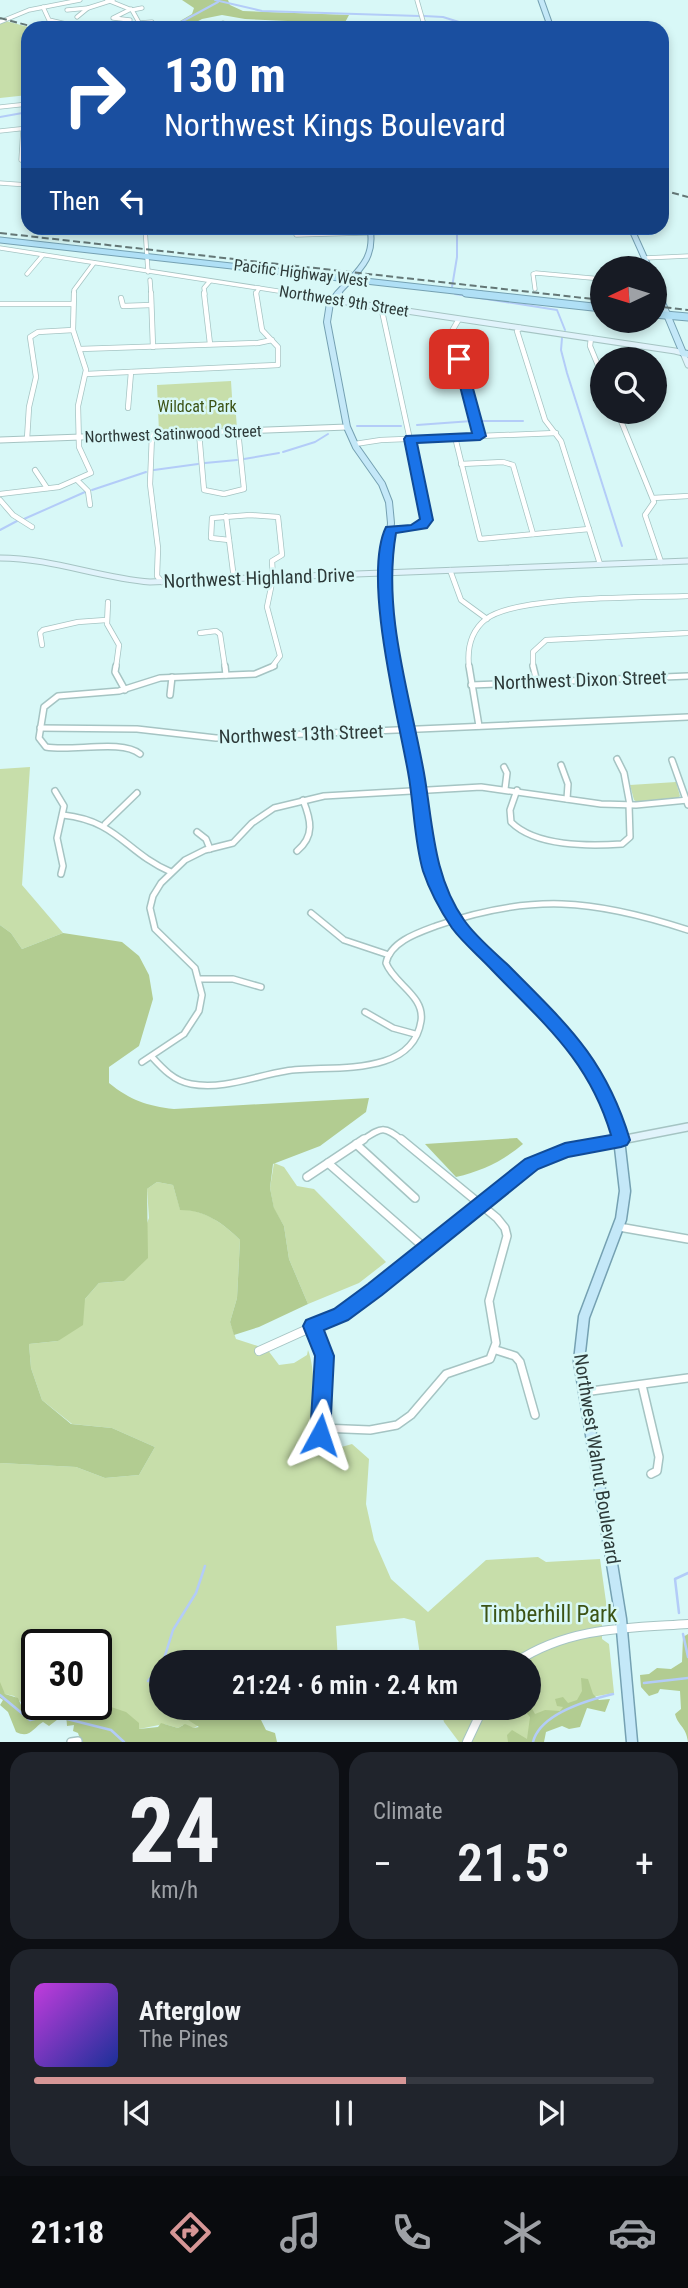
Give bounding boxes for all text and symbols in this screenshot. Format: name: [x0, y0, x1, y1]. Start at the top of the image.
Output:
text: 130 m: [164, 47, 286, 104]
icon: right: [49, 49, 140, 140]
text: Northwest Kings Boulevard: [164, 106, 506, 144]
icon: left: [114, 182, 152, 220]
text: Then: [49, 186, 100, 216]
street label: Pacific Highway West: [233, 255, 370, 291]
north arrow: [590, 256, 667, 332]
map controls: [590, 256, 667, 424]
street label: Northwest 9th Street: [278, 281, 410, 321]
pin: [429, 329, 489, 389]
icon: arrive: [440, 340, 478, 378]
button: search: [590, 347, 667, 424]
park label: Wildcat Park: [157, 397, 238, 416]
street label: Northwest Satinwood Street: [84, 421, 262, 447]
street label: Northwest Highland Drive: [163, 563, 355, 593]
street label: Northwest Dixon Street: [493, 665, 667, 695]
street label: Northwest 13th Street: [218, 720, 384, 748]
street label: Northwest Walnut Boulevard: [569, 1352, 625, 1566]
position arrow: [283, 1398, 357, 1472]
park label: Timberhill Park: [481, 1601, 618, 1628]
speed limit sign: 30: [21, 1629, 112, 1720]
text: 21:24 · 6 min · 2.4 km: [232, 1670, 458, 1700]
text: 24: [129, 1778, 220, 1884]
text: Climate: [373, 1798, 443, 1825]
text: 21.5°: [457, 1833, 570, 1894]
text: −: [373, 1842, 392, 1886]
text: +: [635, 1842, 654, 1886]
text: km/h: [151, 1877, 198, 1904]
text: Afterglow: [139, 1996, 241, 2026]
text: The Pines: [139, 2026, 229, 2053]
icon: previous: [118, 2094, 156, 2132]
icon: pause: [325, 2094, 363, 2132]
icon: next: [532, 2094, 570, 2132]
icon: directions: [166, 2208, 215, 2257]
icon: music: [276, 2208, 325, 2257]
icon: phone: [387, 2208, 436, 2257]
icon: climate: [498, 2208, 547, 2257]
icon: car: [608, 2208, 657, 2257]
text: 21:18: [31, 2213, 104, 2251]

